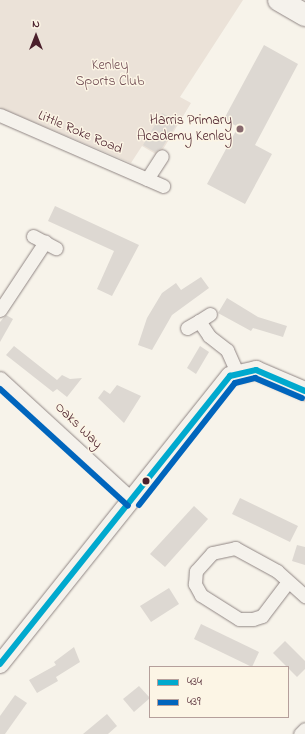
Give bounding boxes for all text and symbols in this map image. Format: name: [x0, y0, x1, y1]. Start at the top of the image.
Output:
north arrow: [16, 16, 56, 56]
text: N: [32, 16, 40, 32]
park label: Kenley Sports Club: [76, 58, 144, 90]
street label: Little Roke Road: [35, 108, 125, 158]
place label: Harris Primary Academy Kenley: [137, 113, 232, 146]
marker: Harris Primary Academy Kenley: [235, 124, 245, 134]
street label: Oaks Way: [51, 399, 105, 453]
unlabelled marker: [141, 476, 151, 486]
legend: [149, 666, 289, 718]
text: 434: [187, 673, 202, 691]
text: 439: [187, 693, 201, 711]

